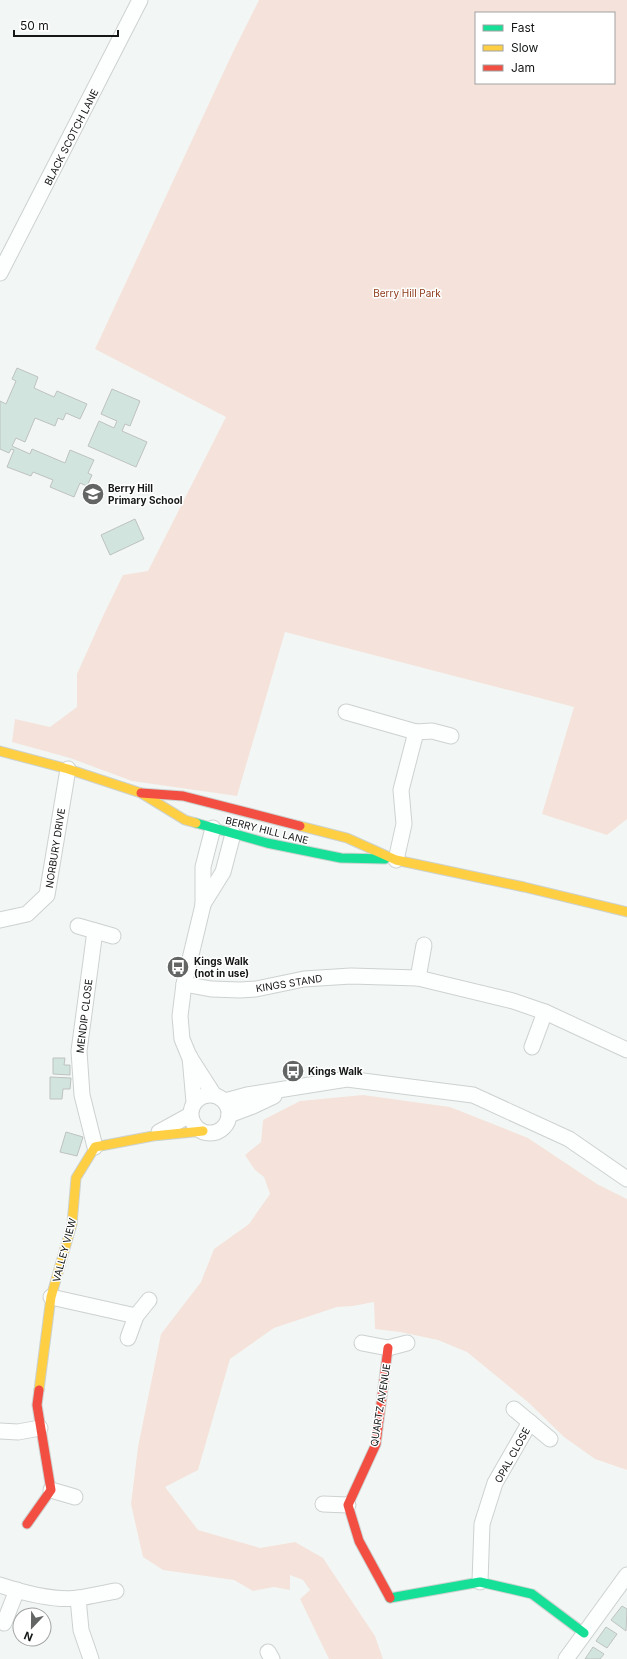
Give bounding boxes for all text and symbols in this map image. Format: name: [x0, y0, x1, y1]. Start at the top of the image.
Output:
scale bar: [14, 12, 118, 38]
legend: [475, 12, 615, 84]
text: 50 m: [20, 18, 49, 33]
text: Fast: [511, 20, 535, 35]
text: Slow: [511, 40, 539, 55]
text: Jam: [511, 60, 535, 75]
street label: BLACK SCOTCH LANE: [41, 87, 101, 187]
park label: Berry Hill Park: [373, 287, 441, 299]
school or university icon: Berry Hill Primary School: [80, 481, 106, 507]
place label: Berry Hill Primary School: [108, 482, 183, 507]
street label: NORBURY DRIVE: [43, 807, 67, 889]
street label: BERRY HILL LANE: [224, 814, 310, 846]
bus stop icon: Kings Walk (not in use): [165, 954, 191, 980]
place label: Kings Walk (not in use): [194, 955, 249, 979]
street label: KINGS STAND: [255, 972, 323, 994]
street label: MENDIP CLOSE: [74, 978, 94, 1054]
bus stop icon: Kings Walk: [280, 1058, 306, 1084]
place label: Kings Walk: [308, 1065, 363, 1078]
street label: VALLEY VIEW: [50, 1217, 78, 1283]
street label: QUARTZ AVENUE: [368, 1363, 392, 1447]
street label: OPAL CLOSE: [492, 1425, 532, 1485]
north arrow: [12, 1607, 52, 1647]
text: N: [22, 1628, 35, 1644]

